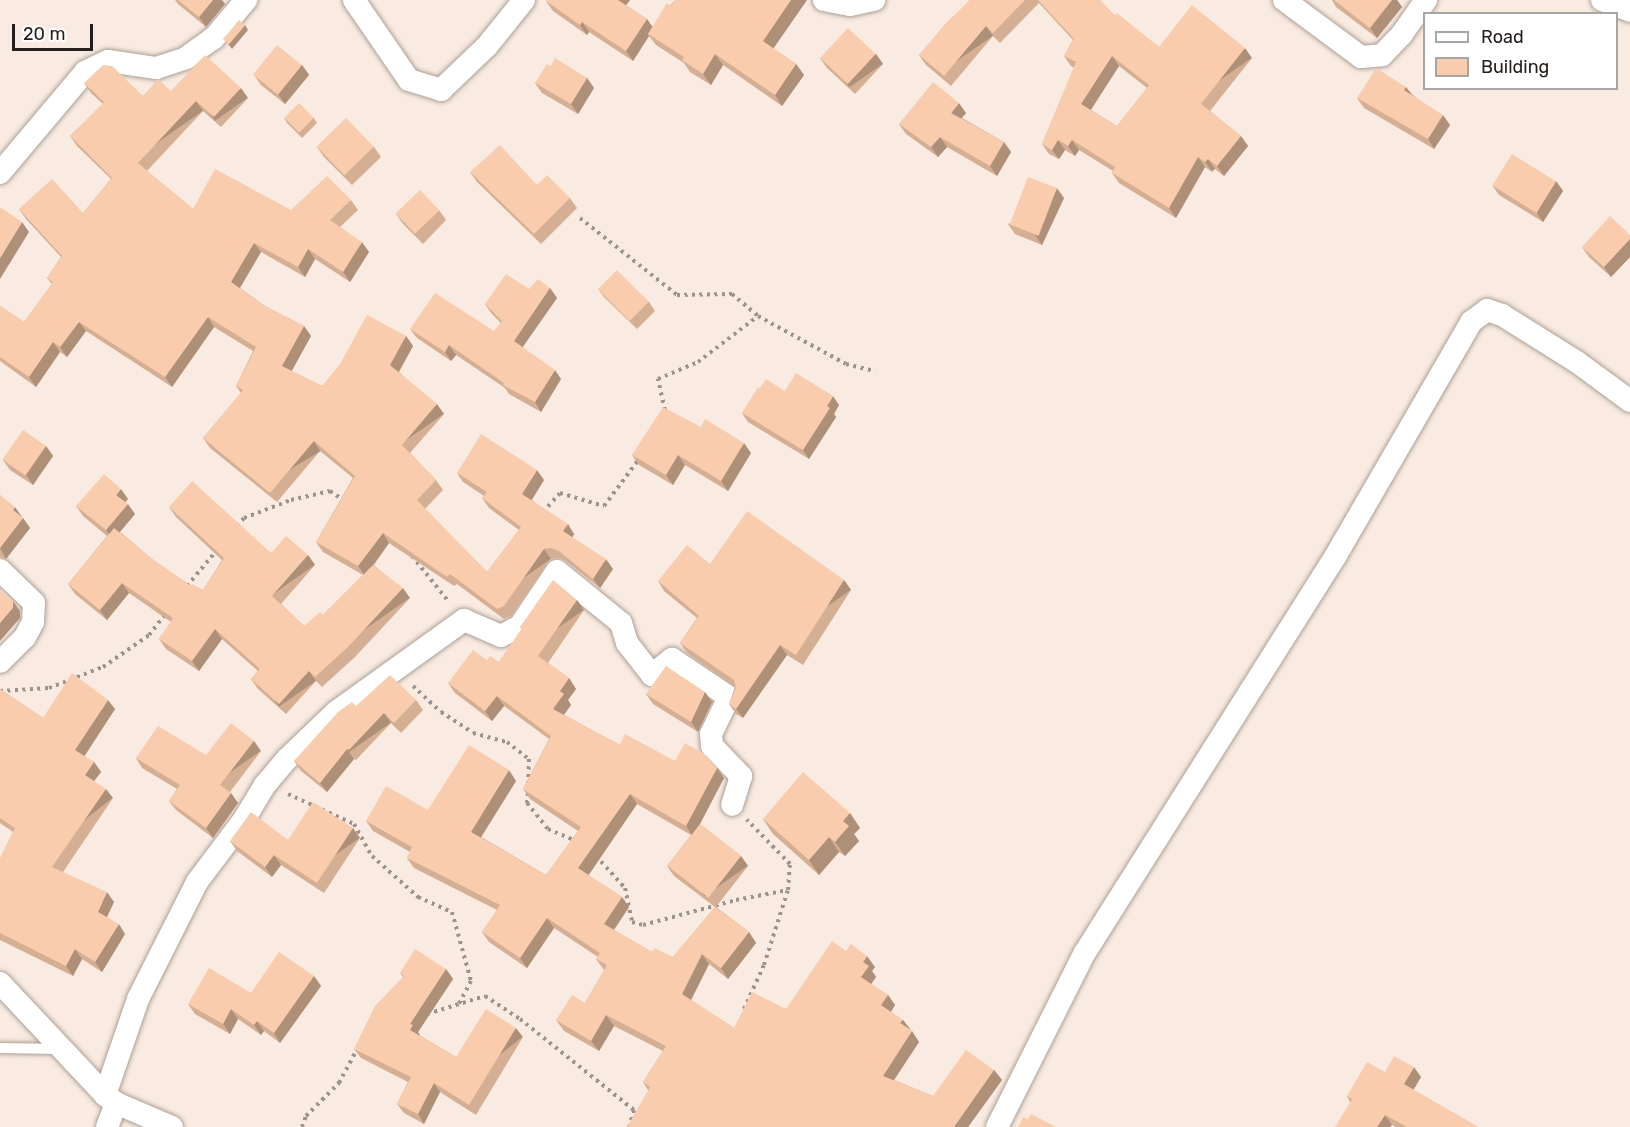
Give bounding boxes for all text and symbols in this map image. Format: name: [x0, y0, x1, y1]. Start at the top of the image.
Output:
scale bar: [15, 12, 96, 50]
legend: [1423, 12, 1618, 90]
text: 20 m: [23, 23, 65, 45]
text: Road: [1481, 26, 1524, 48]
text: Building: [1481, 56, 1549, 78]

